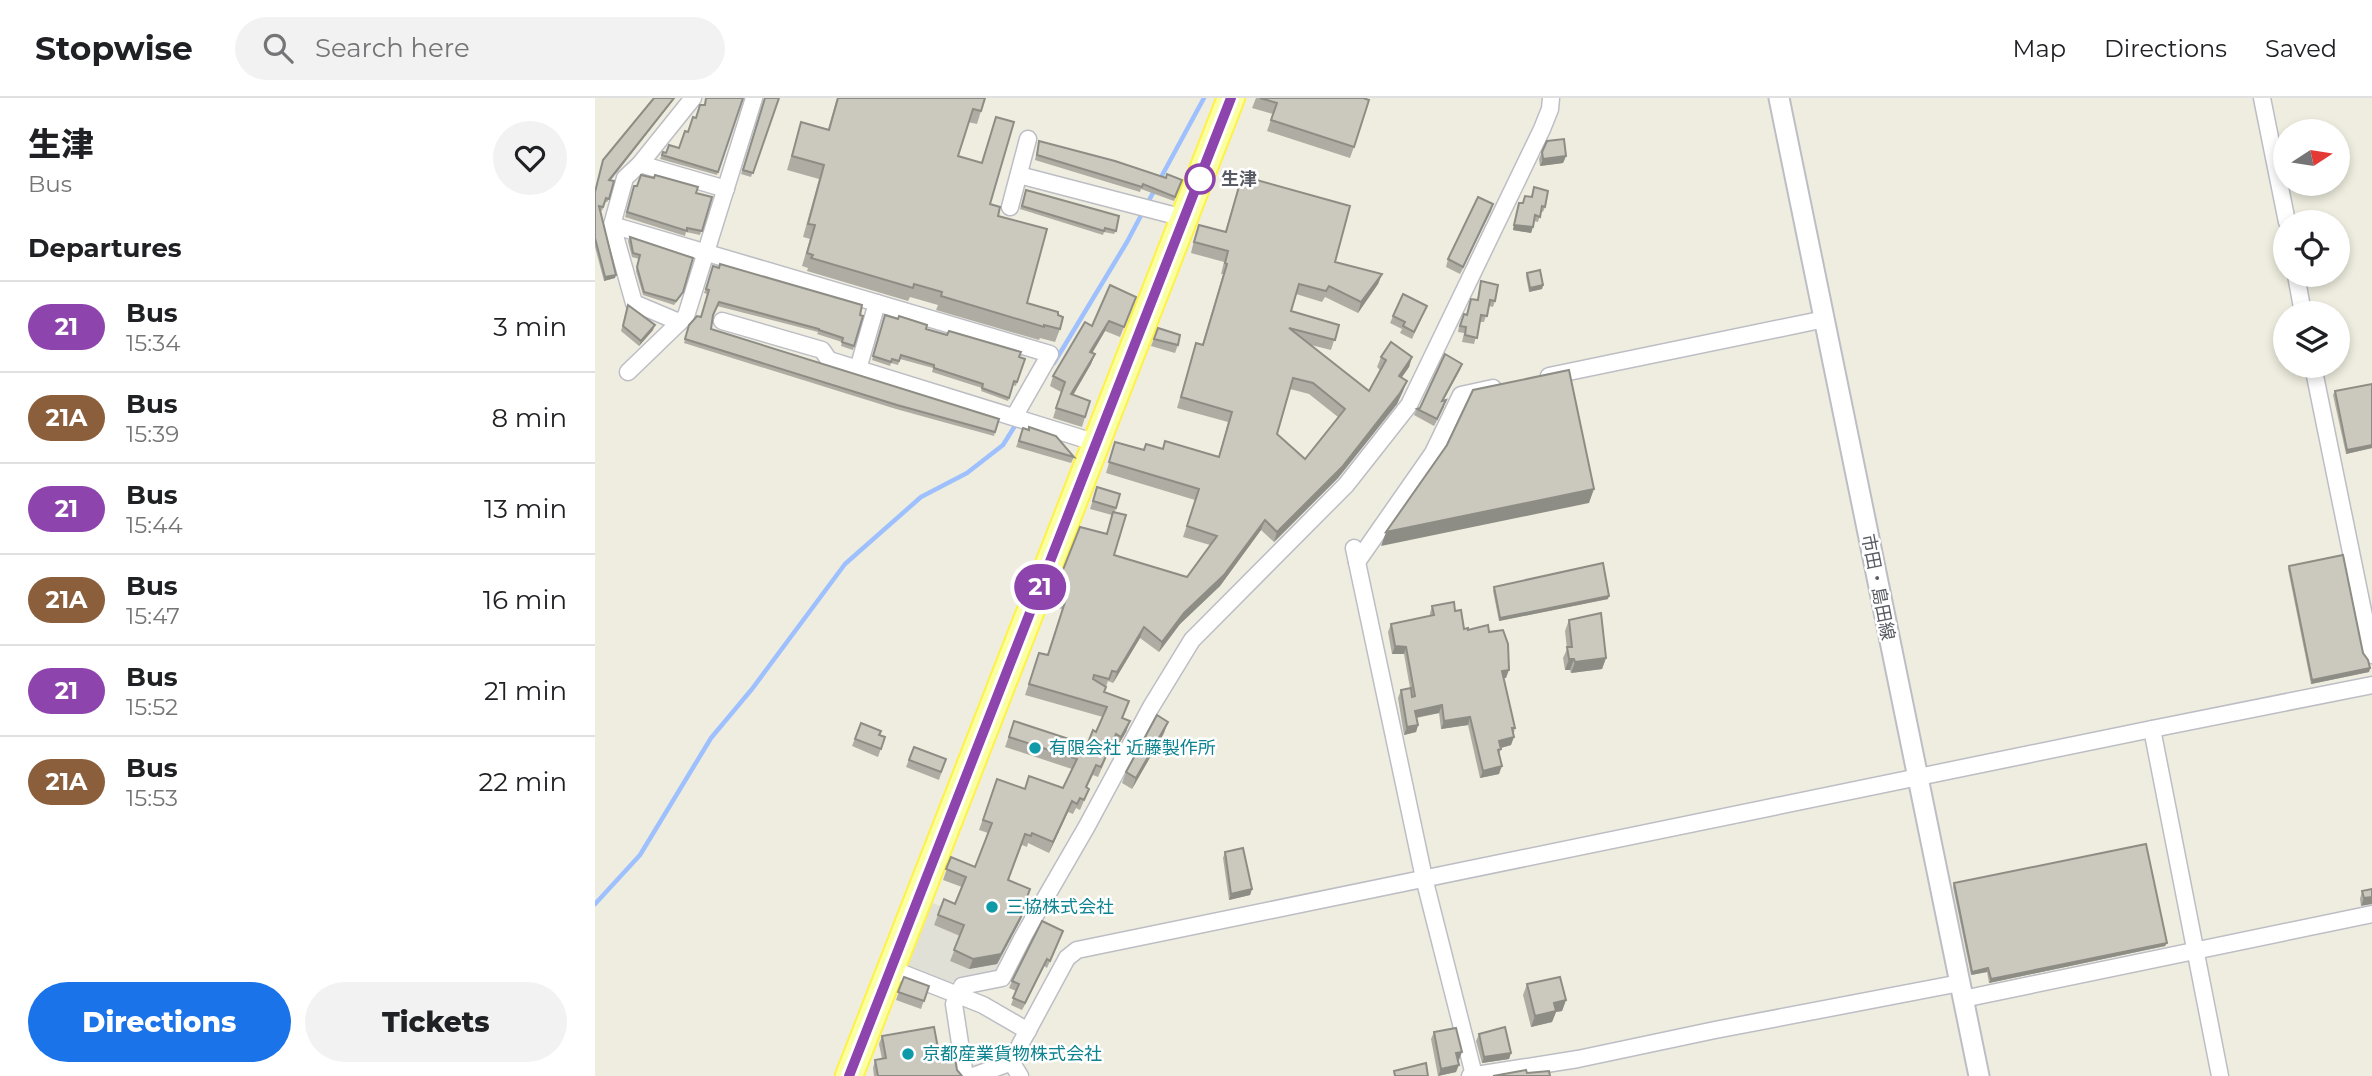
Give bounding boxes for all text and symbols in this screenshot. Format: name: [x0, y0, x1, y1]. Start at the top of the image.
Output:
search box: [235, 17, 725, 80]
text: Stopwise: [35, 28, 193, 68]
icon: search: [259, 29, 297, 67]
text: Search here: [315, 32, 470, 64]
text: Map: [2013, 34, 2066, 63]
text: Directions: [2104, 34, 2227, 63]
text: Saved: [2265, 34, 2337, 63]
north arrow: [2273, 119, 2350, 196]
map controls: [2273, 119, 2350, 378]
button: heart: [493, 121, 567, 195]
text: 生津: [28, 124, 94, 164]
marker: 生津: [1185, 164, 1215, 194]
place label: 生津: [1221, 168, 1257, 190]
text: Bus: [28, 170, 72, 198]
button: locate: [2273, 210, 2350, 287]
text: Departures: [28, 232, 182, 264]
text: Bus: [126, 297, 178, 329]
button: layers: [2273, 301, 2350, 378]
text: 3 min: [493, 311, 567, 343]
text: 21: [55, 312, 78, 341]
text: 15:34: [126, 329, 180, 357]
text: Bus: [126, 388, 178, 420]
text: 8 min: [491, 402, 567, 434]
text: 21A: [46, 403, 87, 432]
text: 15:39: [126, 420, 179, 448]
text: Bus: [126, 479, 178, 511]
text: 13 min: [484, 493, 567, 525]
text: 21: [55, 494, 78, 523]
text: 15:44: [126, 511, 183, 539]
street label: 市田・島田線: [1857, 532, 1899, 642]
line badge: 21: [1009, 564, 1071, 610]
text: Bus: [126, 570, 178, 602]
text: 21: [1028, 572, 1052, 601]
text: 16 min: [483, 584, 567, 616]
text: 21A: [46, 585, 87, 614]
text: 15:47: [126, 602, 180, 630]
text: Bus: [126, 661, 178, 693]
text: 21 min: [484, 675, 567, 707]
text: 21: [55, 676, 78, 705]
text: 15:52: [126, 693, 178, 721]
place label: 有限会社 近藤製作所: [1049, 737, 1216, 759]
marker: 有限会社 近藤製作所: [1027, 740, 1043, 756]
text: Bus: [126, 752, 178, 784]
text: 22 min: [478, 766, 567, 798]
text: 21A: [46, 767, 87, 796]
text: 15:53: [126, 784, 178, 812]
place label: 三協株式会社: [1006, 896, 1114, 918]
marker: 三協株式会社: [984, 899, 1000, 915]
button: Directions: [28, 982, 291, 1062]
button: Tickets: [305, 982, 567, 1062]
place label: 京都産業貨物株式会社: [922, 1043, 1102, 1065]
marker: 京都産業貨物株式会社: [900, 1046, 916, 1062]

